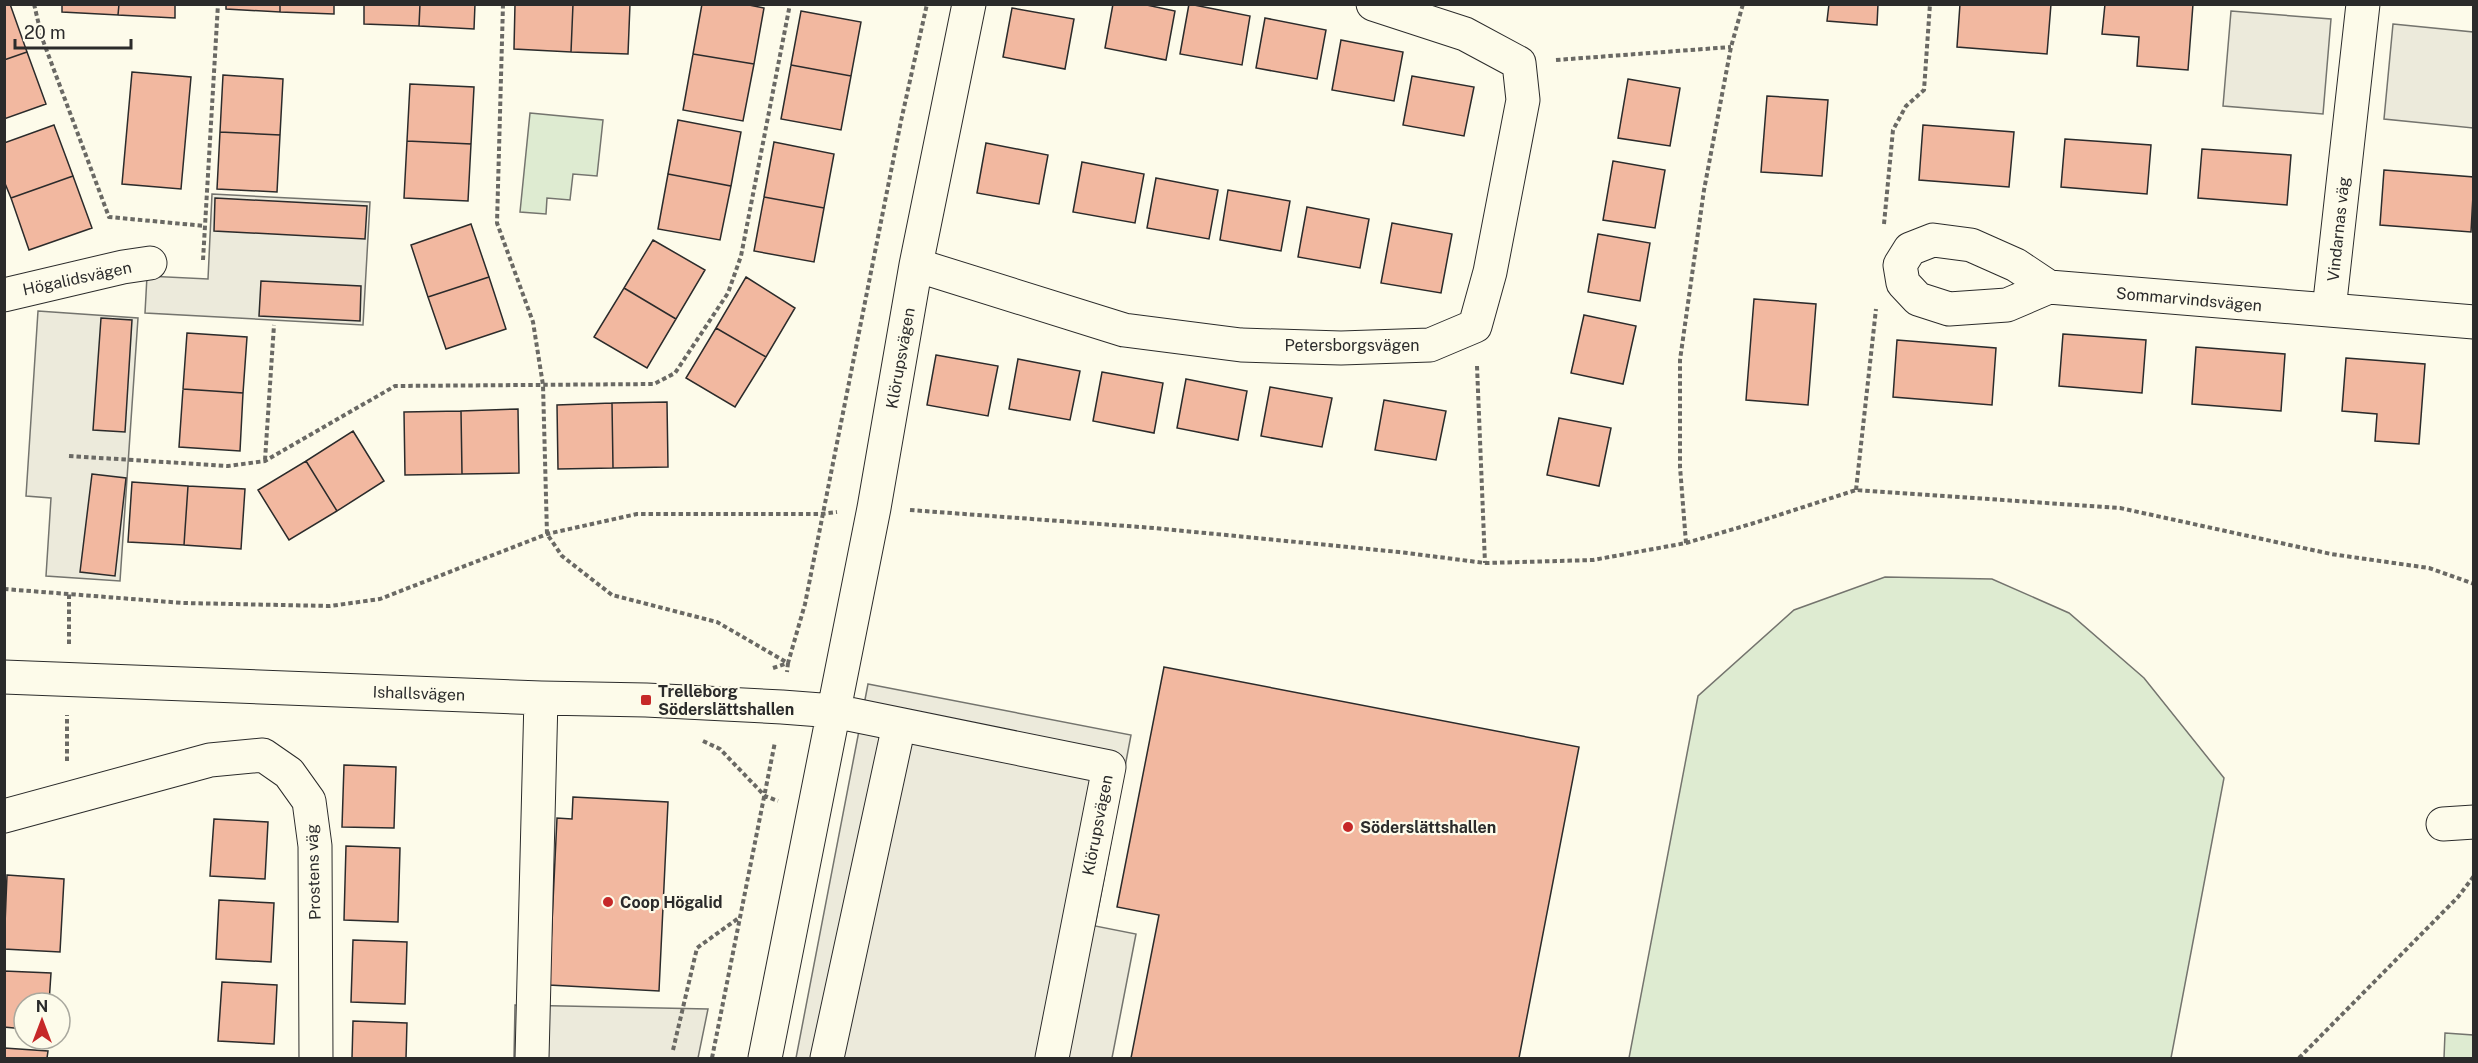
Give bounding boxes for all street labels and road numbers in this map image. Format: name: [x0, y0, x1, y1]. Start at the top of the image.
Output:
street label: Vindarnas väg: [2324, 176, 2353, 282]
street label: Högalidsvägen: [21, 258, 133, 299]
street label: Sommarvindsvägen: [2115, 284, 2263, 315]
street label: Klörupsvägen: [882, 306, 919, 410]
street label: Petersborgsvägen: [1284, 336, 1420, 355]
street label: Ishallsvägen: [372, 682, 466, 705]
street label: Klörupsvägen: [1078, 773, 1117, 877]
street label: Prostens väg: [302, 824, 325, 920]

